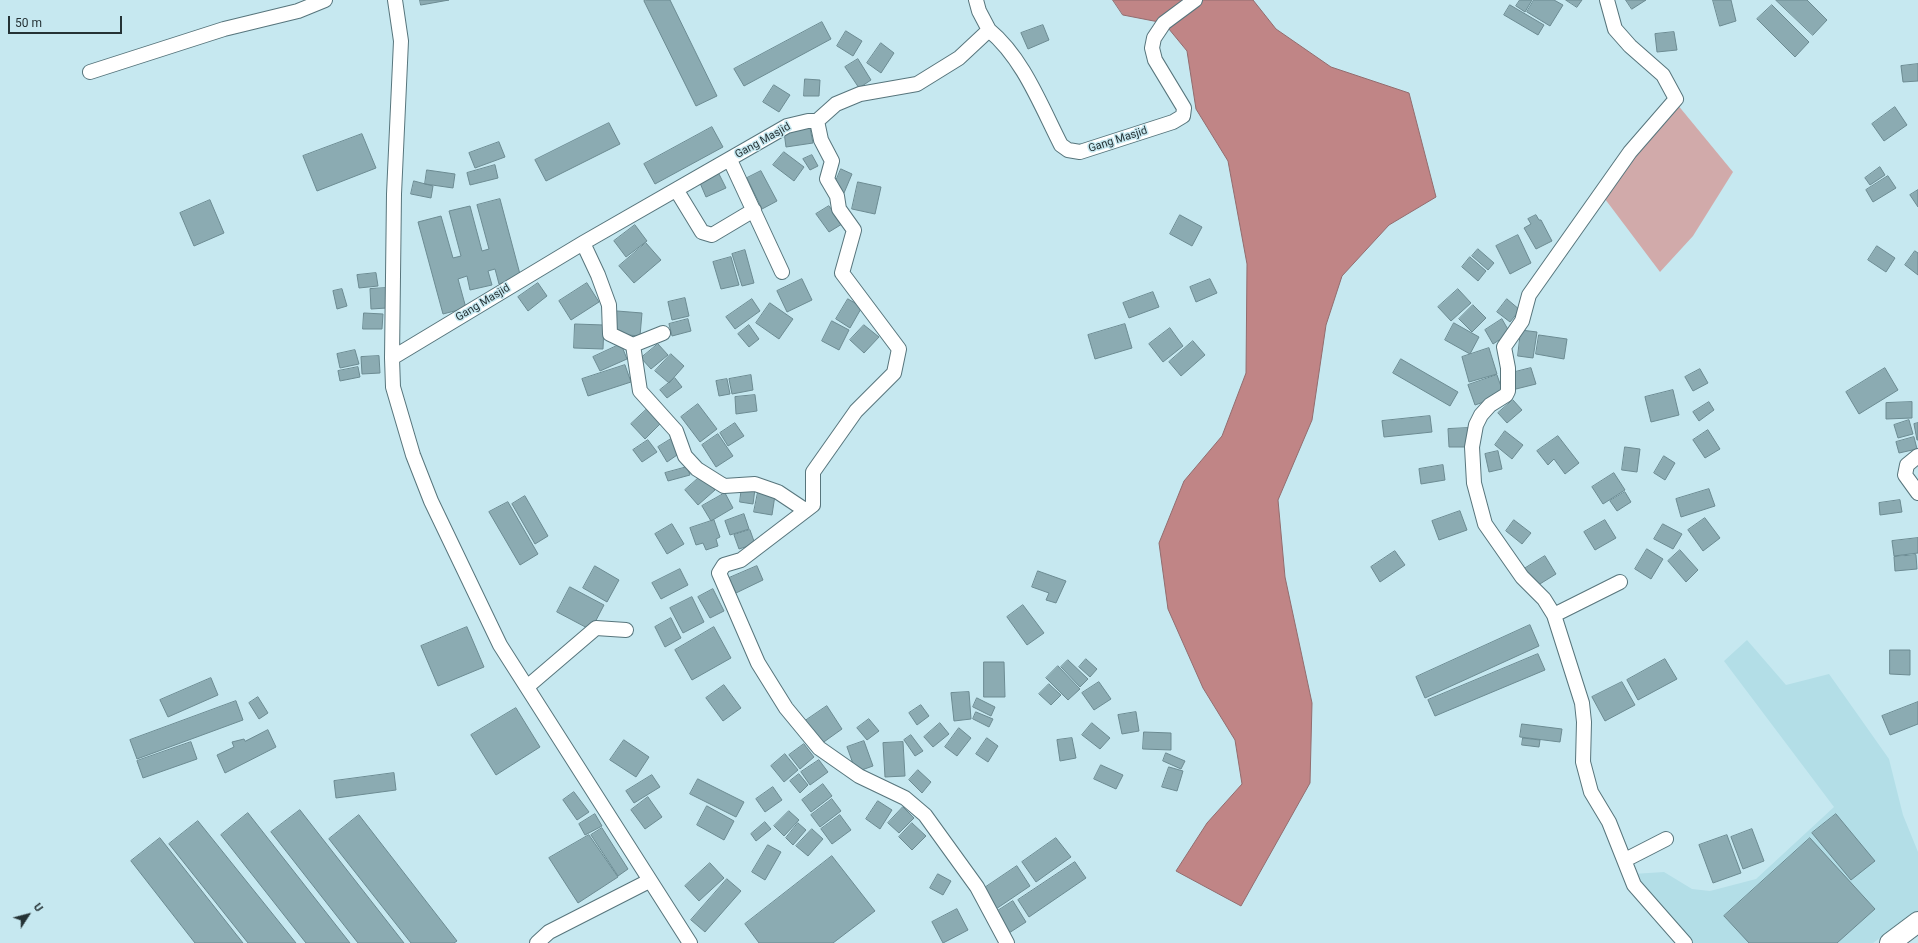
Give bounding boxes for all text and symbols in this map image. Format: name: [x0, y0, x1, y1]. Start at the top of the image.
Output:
scale bar: [10, 8, 124, 34]
text: 50 m: [15, 16, 42, 30]
street label: Gang Masjid: [733, 120, 793, 162]
street label: Gang Masjid: [1087, 124, 1149, 156]
street label: Gang Masjid: [453, 282, 513, 324]
north arrow: [8, 895, 48, 935]
text: U: [31, 901, 46, 914]

